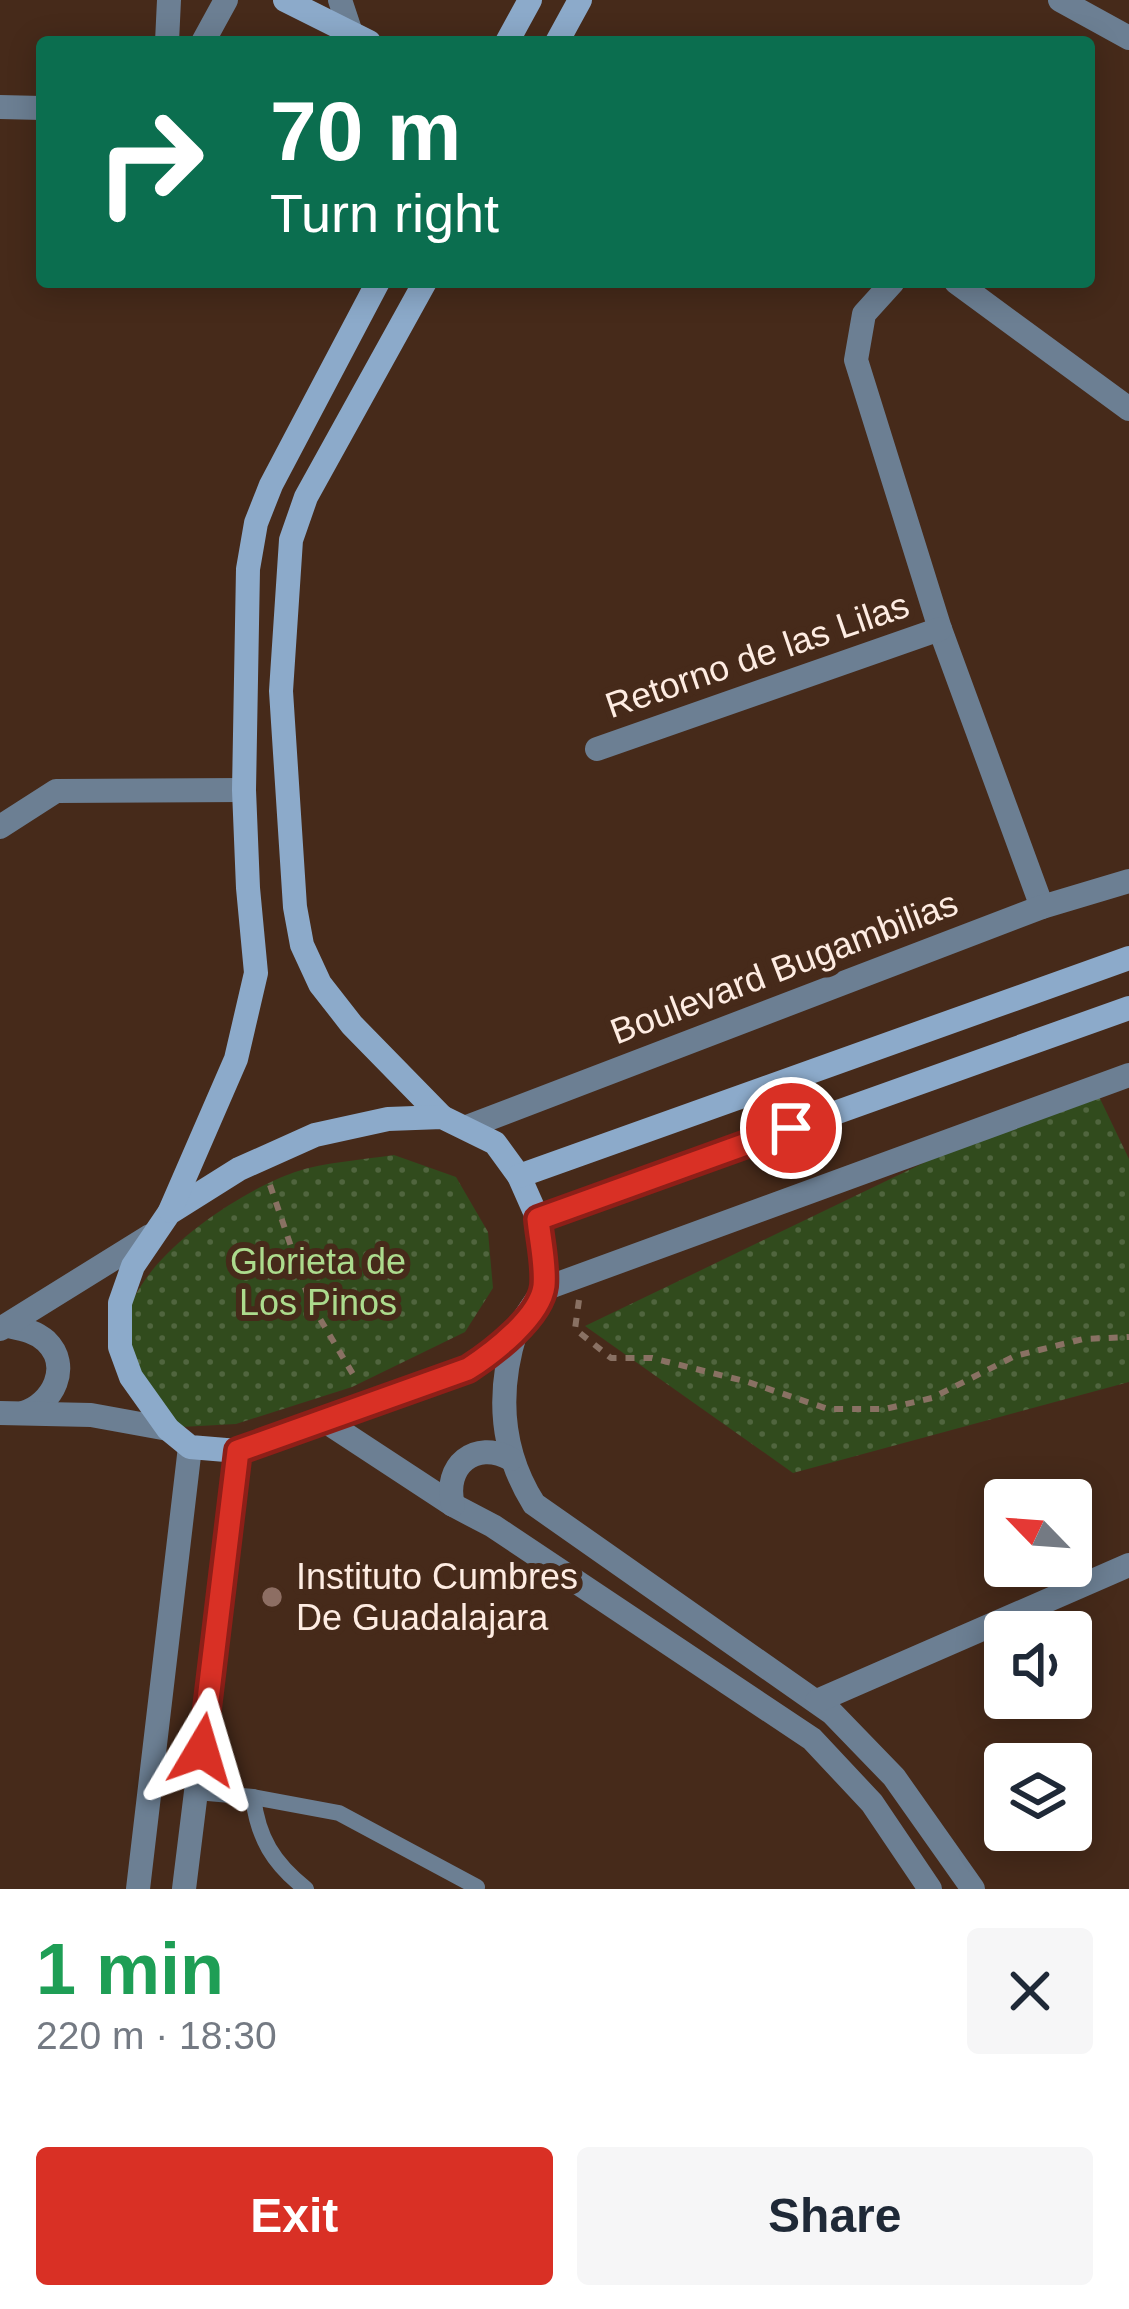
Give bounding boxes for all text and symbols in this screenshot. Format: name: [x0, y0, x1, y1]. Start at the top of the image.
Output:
icon: right: [72, 84, 228, 240]
text: 70 m: [270, 84, 461, 178]
text: Turn right: [270, 183, 499, 243]
street label: Retorno de las Lilas: [600, 584, 914, 726]
street label: Boulevard Bugambilias: [605, 882, 963, 1052]
pin: [740, 1077, 842, 1179]
icon: arrive: [758, 1095, 824, 1161]
park label: Glorieta de Los Pinos: [230, 1241, 406, 1323]
north arrow: [984, 1479, 1092, 1587]
map controls: [984, 1479, 1092, 1851]
place label: Instituto Cumbres De Guadalajara: [296, 1556, 578, 1638]
marker: Instituto Cumbres De Guadalajara: [259, 1584, 285, 1610]
button: sound: [984, 1611, 1092, 1719]
position arrow: [139, 1687, 265, 1813]
button: layers: [984, 1743, 1092, 1851]
button: close: [967, 1928, 1093, 2054]
text: 1 min: [36, 1929, 224, 2009]
text: 220 m · 18:30: [36, 2014, 277, 2057]
button: Exit: [36, 2147, 553, 2285]
button: Share: [577, 2147, 1093, 2285]

